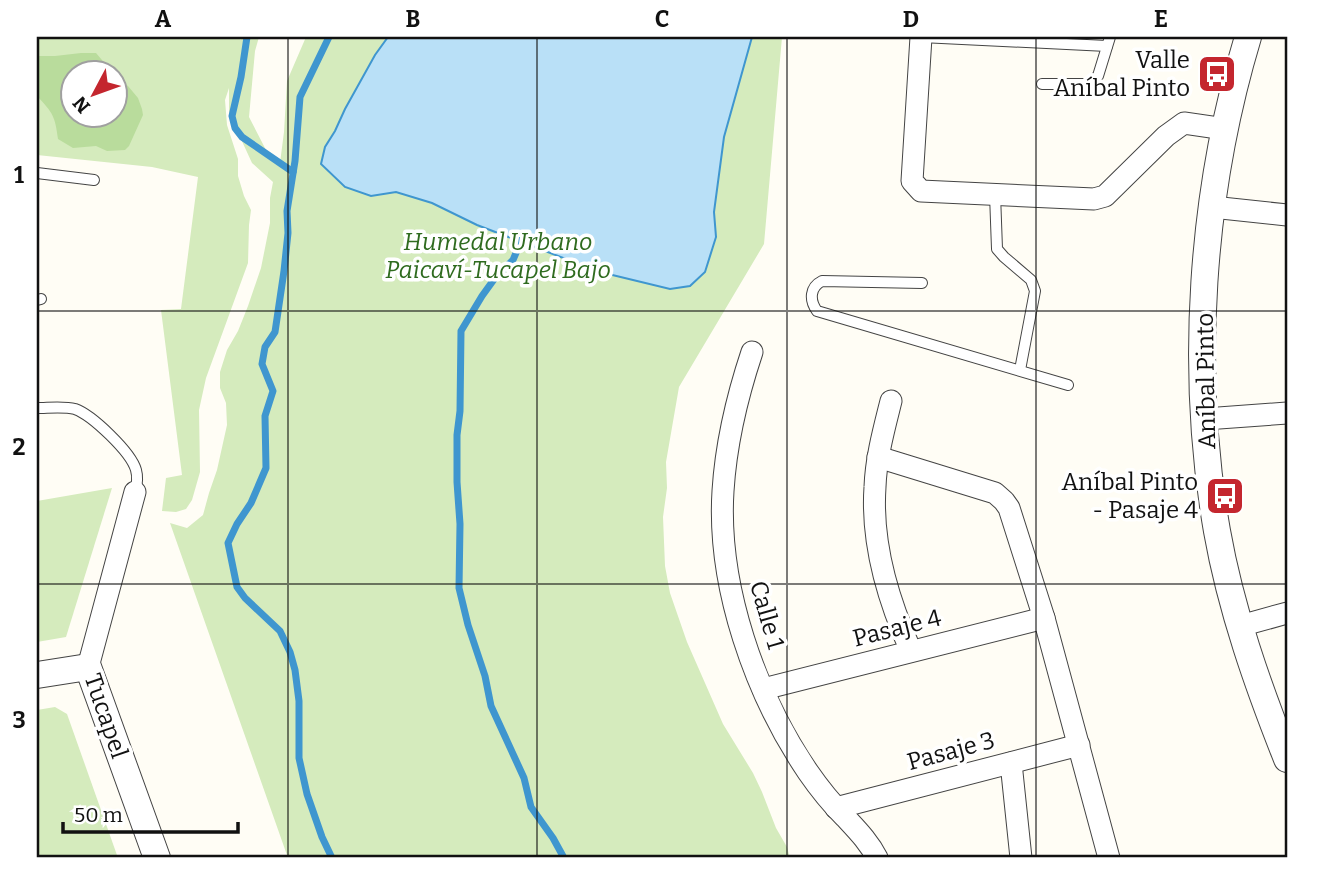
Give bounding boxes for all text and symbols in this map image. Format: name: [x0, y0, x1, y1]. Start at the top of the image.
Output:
text: A: [155, 5, 172, 33]
text: B: [406, 5, 420, 33]
text: C: [655, 5, 669, 33]
text: D: [903, 5, 919, 33]
text: E: [1154, 5, 1168, 33]
place label: Valle Aníbal Pinto: [1054, 46, 1190, 102]
bus stop icon: Valle Aníbal Pinto: [1196, 53, 1238, 95]
north arrow: [60, 60, 130, 130]
text: N: [68, 91, 95, 118]
text: 1: [14, 161, 24, 189]
park label: Humedal Urbano Paicaví-Tucapel Bajo: [385, 228, 611, 284]
street label: Aníbal Pinto: [1191, 313, 1221, 449]
text: 2: [13, 433, 26, 461]
place label: Aníbal Pinto - Pasaje 4: [1062, 468, 1198, 524]
bus stop icon: Aníbal Pinto - Pasaje 4: [1204, 475, 1246, 517]
street label: Calle 1: [744, 578, 790, 653]
street label: Pasaje 4: [850, 604, 944, 652]
street label: Tucapel: [78, 670, 134, 762]
text: 3: [12, 706, 26, 734]
street label: Pasaje 3: [904, 726, 998, 776]
scale bar: [63, 790, 238, 834]
text: 50 m: [74, 802, 123, 828]

